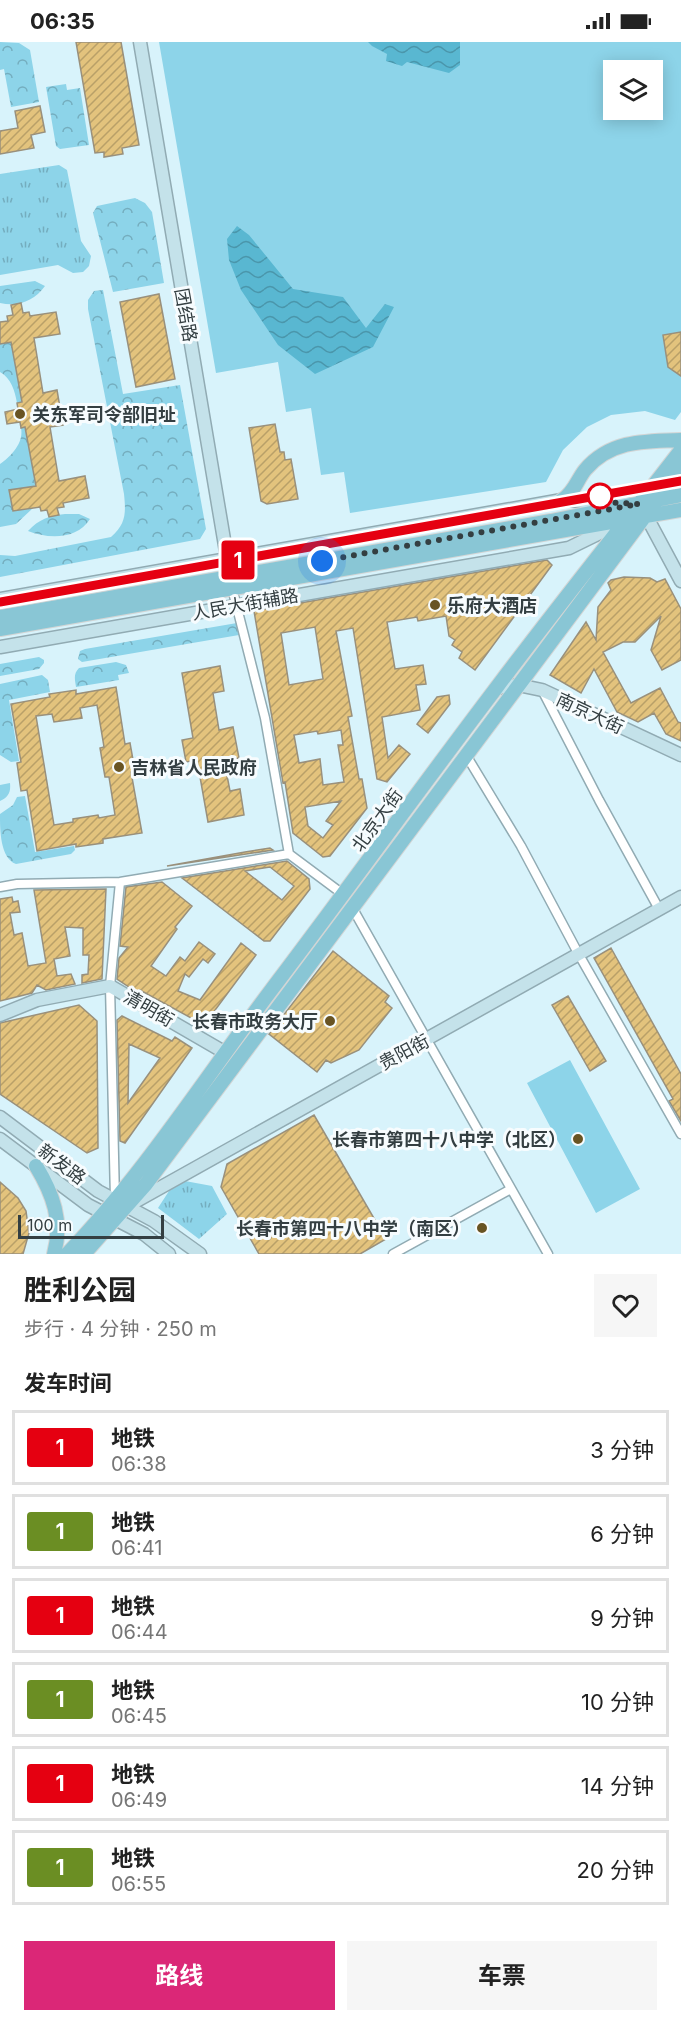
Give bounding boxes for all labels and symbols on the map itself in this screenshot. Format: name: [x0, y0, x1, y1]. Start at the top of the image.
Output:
street label: 团结路: [171, 287, 201, 343]
place label: 关东军司令部旧址: [32, 404, 176, 425]
marker: 关东军司令部旧址: [13, 407, 27, 421]
unlabelled marker: [587, 483, 613, 509]
line badge: 1: [218, 540, 258, 580]
your location: [307, 546, 337, 576]
street label: 人民大街辅路: [190, 584, 300, 624]
place label: 乐府大酒店: [447, 595, 537, 616]
marker: 乐府大酒店: [428, 598, 442, 612]
street label: 南京大街: [553, 688, 627, 738]
place label: 吉林省人民政府: [131, 757, 257, 778]
marker: 吉林省人民政府: [112, 760, 126, 774]
street label: 北京大街: [347, 785, 407, 855]
street label: 清明街: [120, 985, 178, 1031]
place label: 长春市政务大厅: [192, 1011, 318, 1032]
marker: 长春市政务大厅: [323, 1014, 337, 1028]
street label: 贵阳街: [375, 1030, 433, 1074]
place label: 长春市第四十八中学（北区）: [332, 1129, 566, 1150]
marker: 长春市第四十八中学（北区）: [571, 1132, 585, 1146]
street label: 新发路: [34, 1139, 90, 1189]
scale bar: [18, 1212, 164, 1240]
place label: 长春市第四十八中学（南区）: [236, 1218, 470, 1239]
marker: 长春市第四十八中学（南区）: [475, 1221, 489, 1235]

